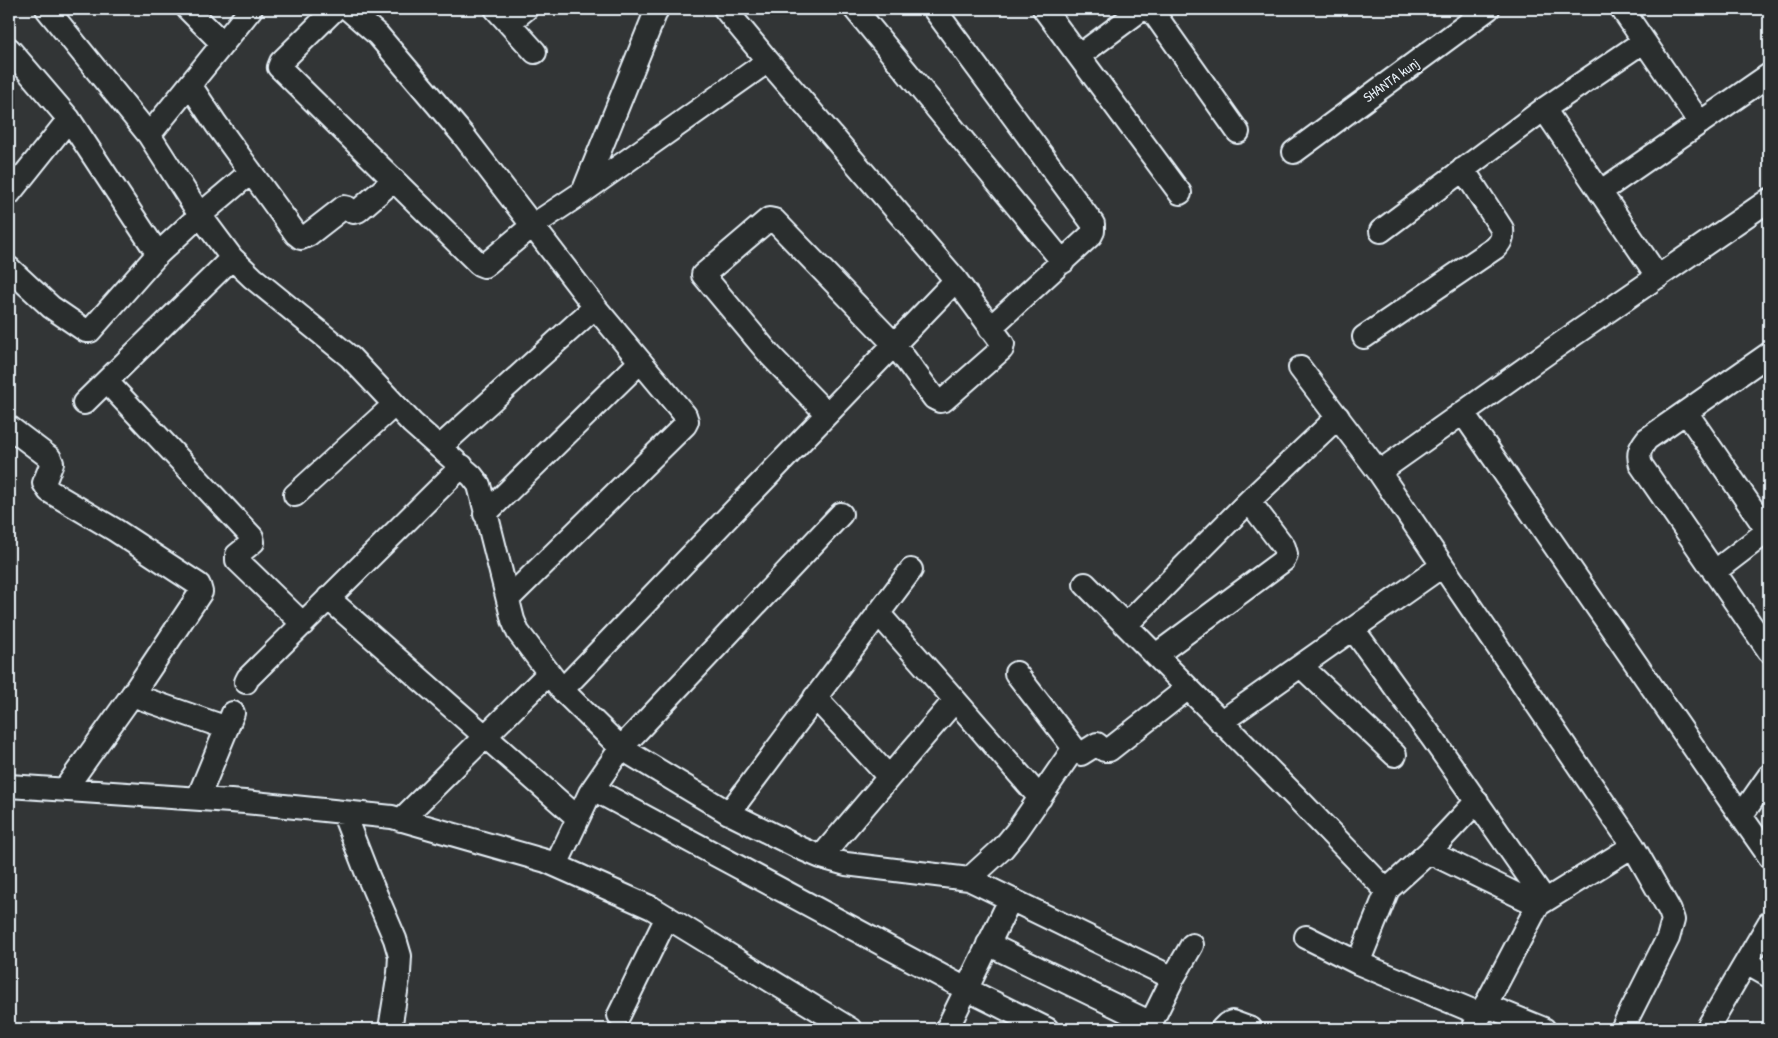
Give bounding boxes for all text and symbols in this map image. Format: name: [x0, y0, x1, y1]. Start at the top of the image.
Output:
street label: SHANTA kunj: [1359, 53, 1423, 107]

